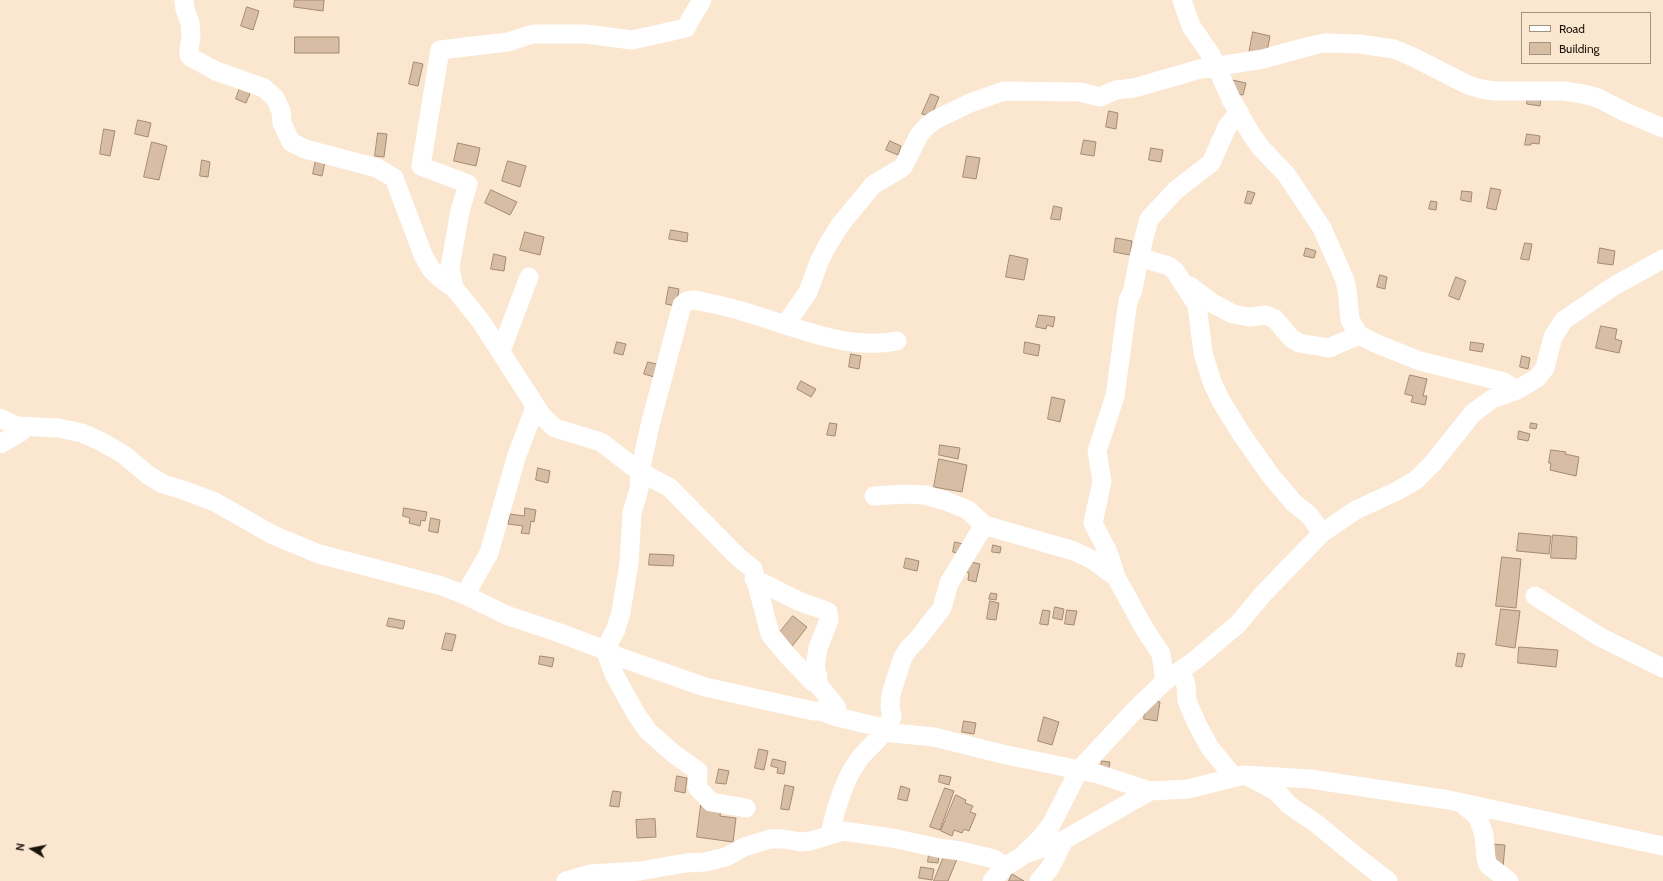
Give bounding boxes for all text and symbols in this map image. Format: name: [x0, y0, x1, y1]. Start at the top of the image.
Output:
legend: [1521, 12, 1651, 64]
text: Road: [1559, 21, 1585, 36]
text: Building: [1559, 41, 1600, 56]
north arrow: [12, 829, 52, 869]
text: N: [13, 842, 28, 852]

